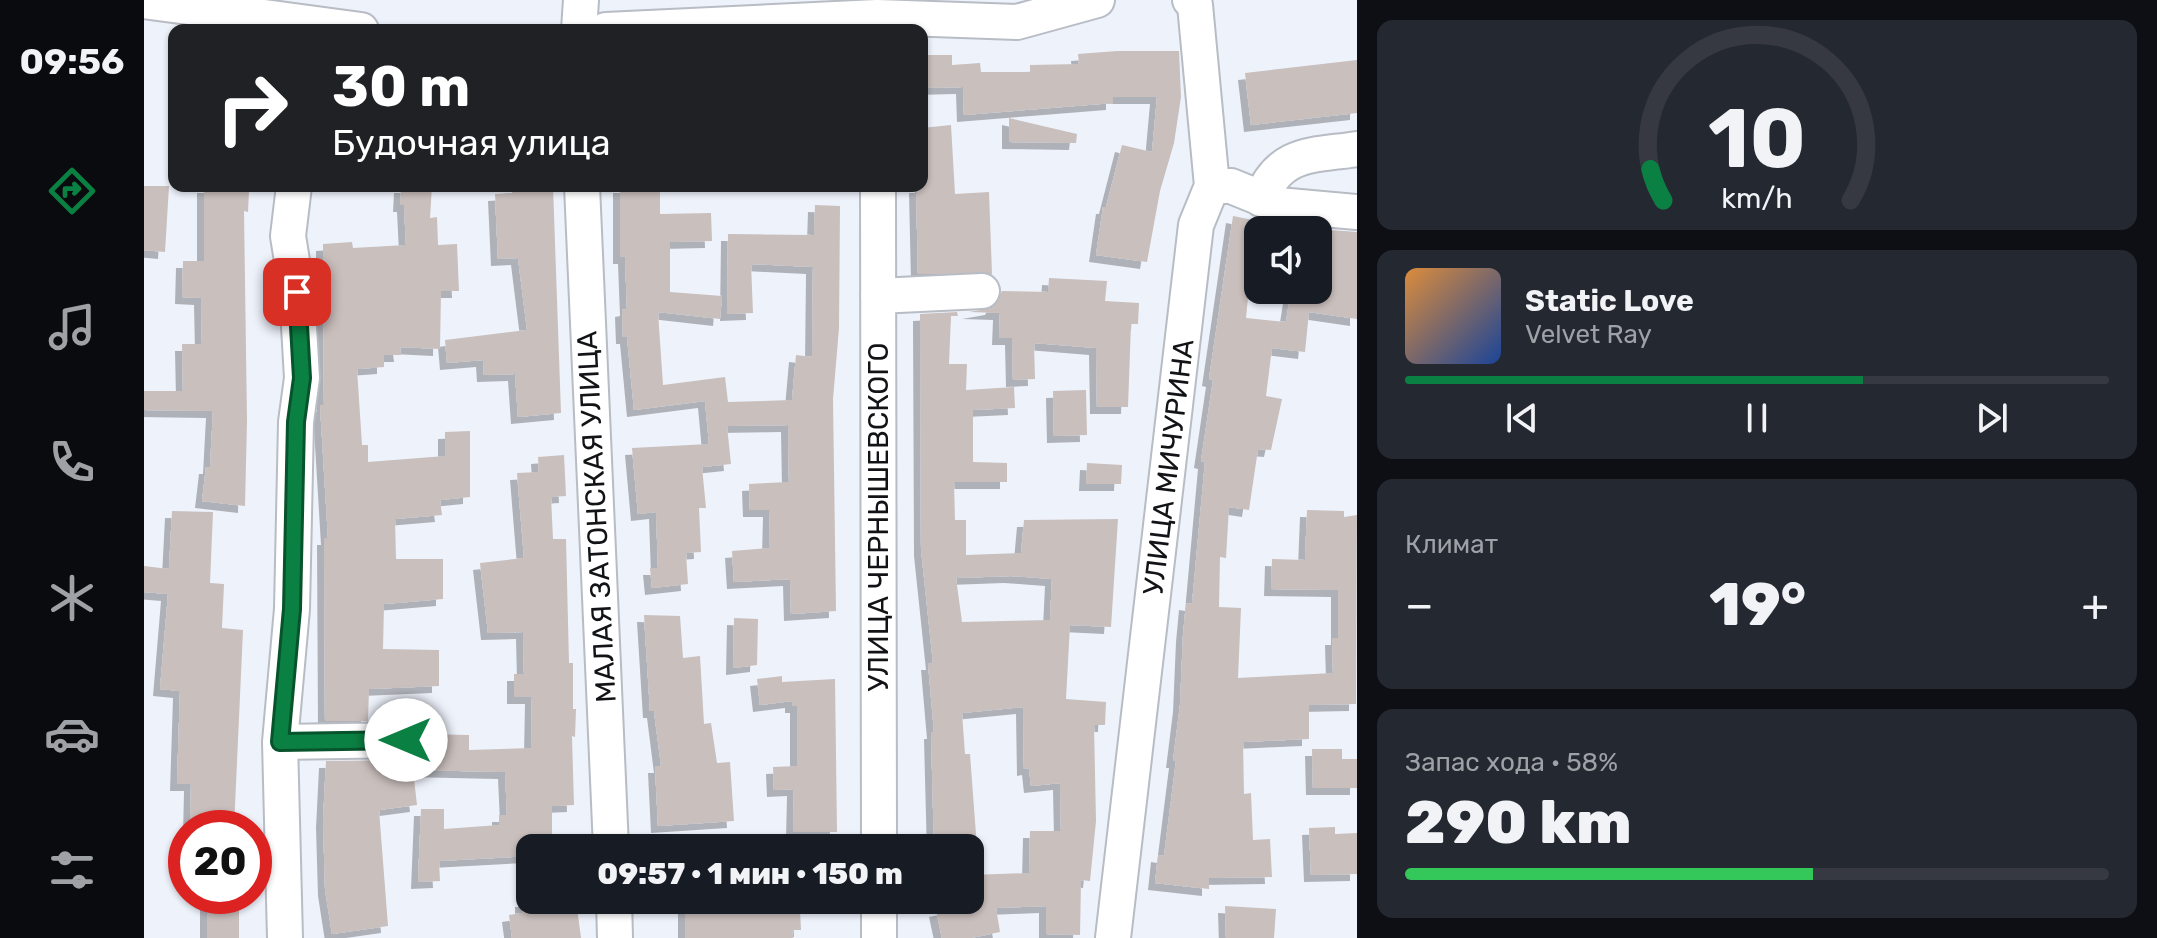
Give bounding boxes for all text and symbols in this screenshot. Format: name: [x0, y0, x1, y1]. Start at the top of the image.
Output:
text: 09:56: [20, 40, 124, 83]
text: 30 m: [332, 54, 470, 120]
icon: right: [200, 56, 304, 160]
text: 10: [1708, 88, 1806, 187]
text: Будочная улица: [332, 121, 611, 164]
icon: directions: [44, 163, 100, 219]
text: km/h: [1721, 181, 1793, 215]
map controls: [1244, 216, 1332, 304]
button: sound: [1244, 216, 1332, 304]
pin: [263, 258, 331, 326]
icon: arrive: [275, 270, 319, 314]
text: Static Love: [1525, 283, 1694, 319]
icon: music: [44, 299, 100, 355]
text: Velvet Ray: [1525, 319, 1652, 350]
street label: МАЛАЯ ЗАТОНСКАЯ УЛИЦА: [570, 330, 623, 704]
street label: УЛИЦА МИЧУРИНА: [1136, 337, 1201, 597]
street label: УЛИЦА ЧЕРНЫШЕВСКОГО: [862, 343, 895, 691]
icon: previous: [1500, 396, 1544, 440]
icon: pause: [1735, 396, 1779, 440]
icon: next: [1970, 396, 2014, 440]
icon: phone: [44, 434, 100, 490]
text: Климат: [1405, 529, 1498, 560]
text: 19°: [1709, 569, 1806, 640]
icon: climate: [44, 570, 100, 626]
text: −: [1405, 579, 1434, 631]
text: +: [2082, 579, 2109, 631]
position arrow: [364, 698, 448, 782]
icon: car: [44, 706, 100, 762]
text: Запас хода · 58%: [1405, 747, 1618, 778]
text: 290 km: [1405, 787, 1632, 858]
speed limit sign: 20: [168, 810, 272, 914]
icon: filters: [44, 842, 100, 898]
text: 09:57 · 1 мин · 150 m: [597, 856, 903, 892]

